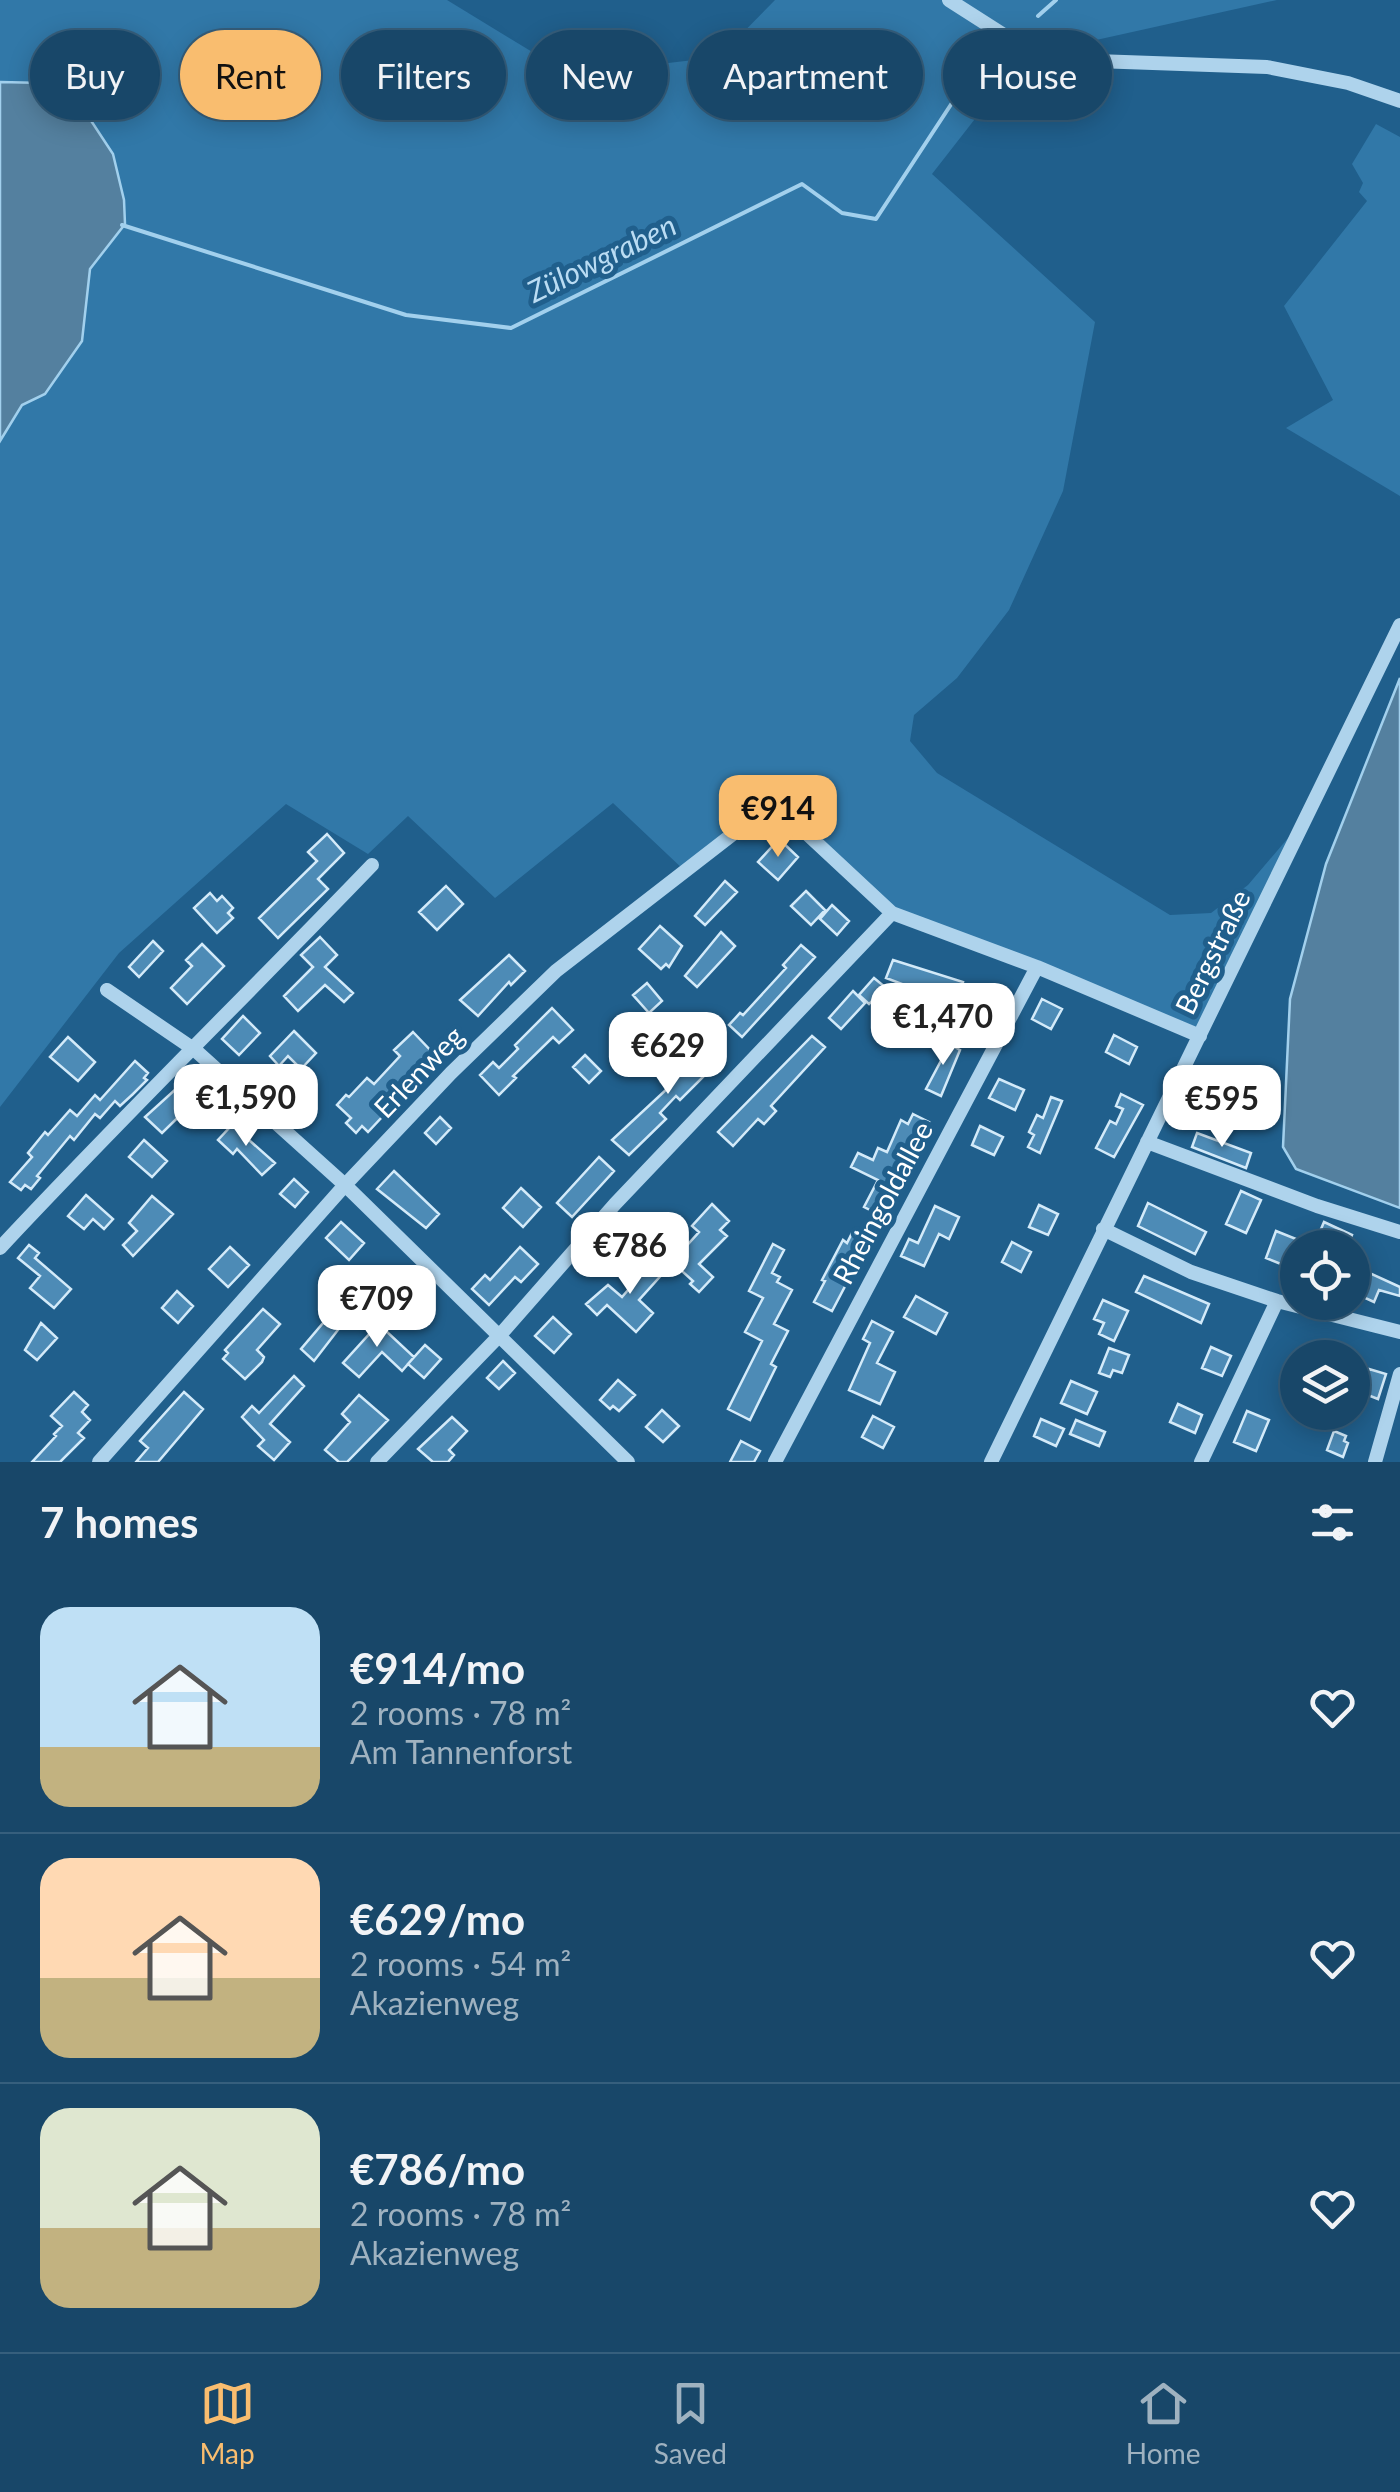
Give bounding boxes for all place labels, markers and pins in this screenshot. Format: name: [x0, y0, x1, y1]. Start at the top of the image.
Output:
pin: €914: [719, 775, 837, 860]
pin: €1,470: [862, 983, 1024, 1068]
pin: €629: [609, 1012, 727, 1097]
pin: €1,590: [165, 1064, 327, 1149]
pin: €595: [1163, 1065, 1281, 1150]
pin: €786: [571, 1212, 689, 1297]
pin: €709: [318, 1265, 436, 1350]

